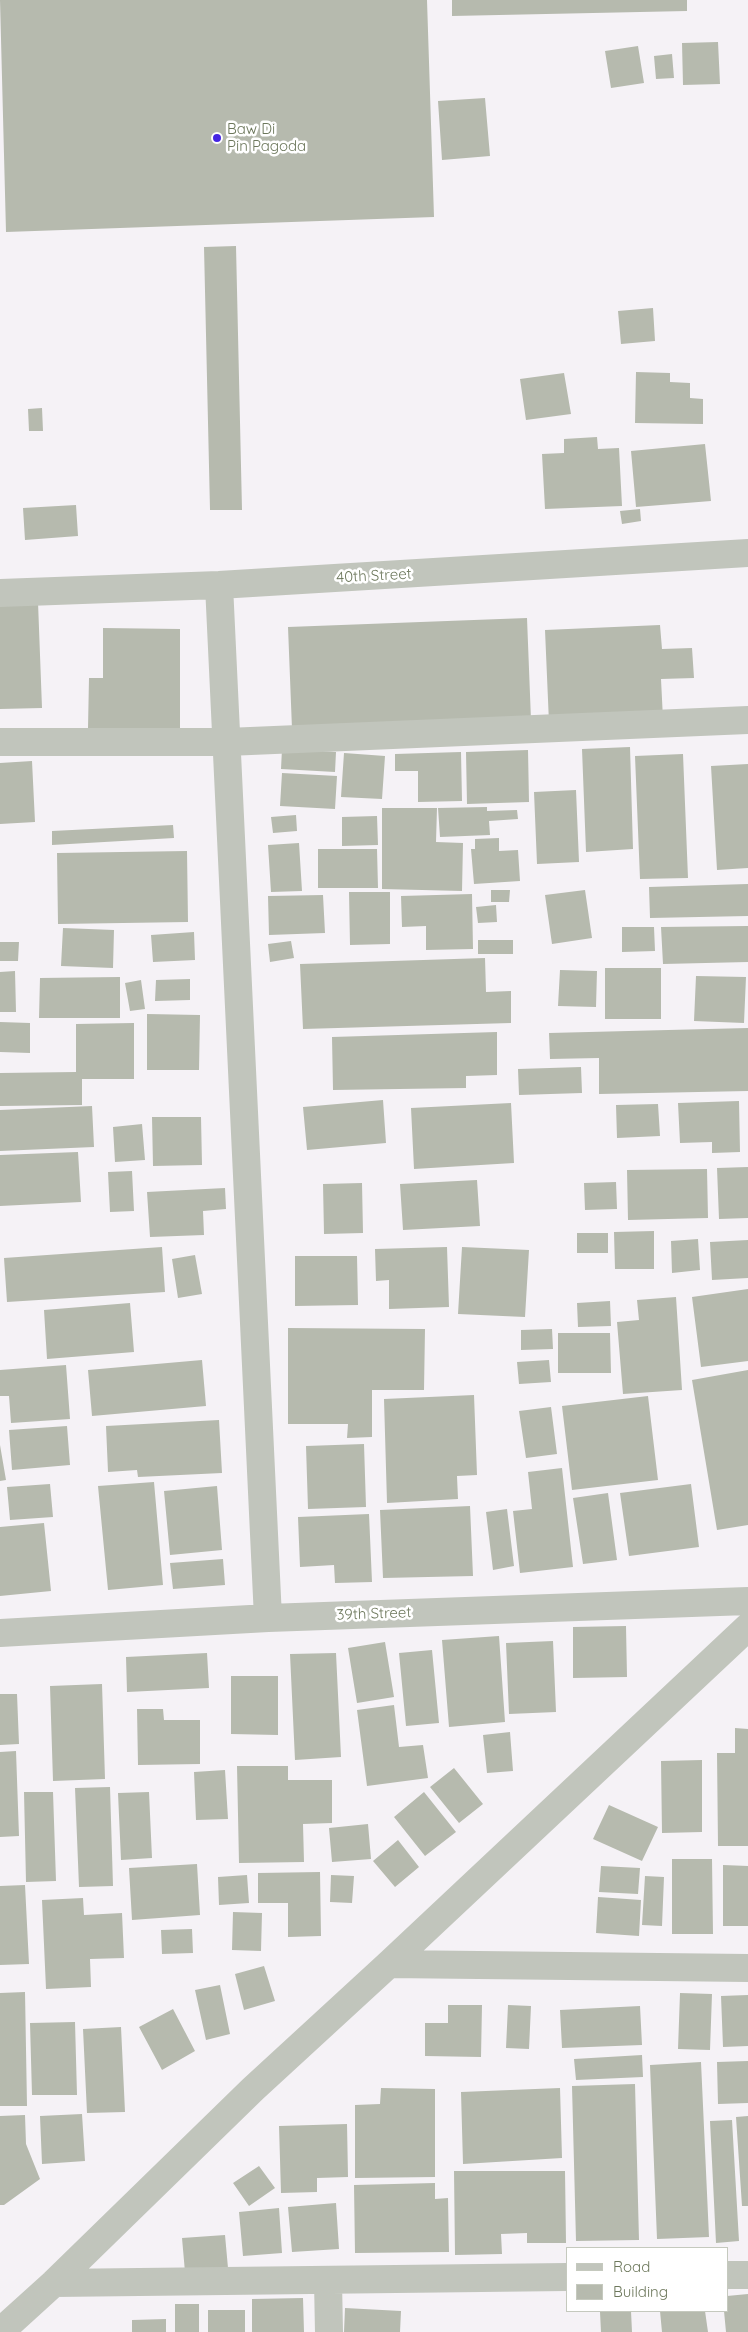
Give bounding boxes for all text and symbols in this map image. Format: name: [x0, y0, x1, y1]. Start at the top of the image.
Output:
place label: Baw Di Pin Pagoda: [227, 120, 306, 155]
marker: Baw Di Pin Pagoda: [211, 132, 223, 144]
street label: 40th Street: [336, 565, 412, 587]
street label: 39th Street: [336, 1604, 412, 1624]
legend: [566, 2247, 728, 2312]
text: Road: [613, 2257, 650, 2276]
text: Building: [613, 2282, 668, 2301]

